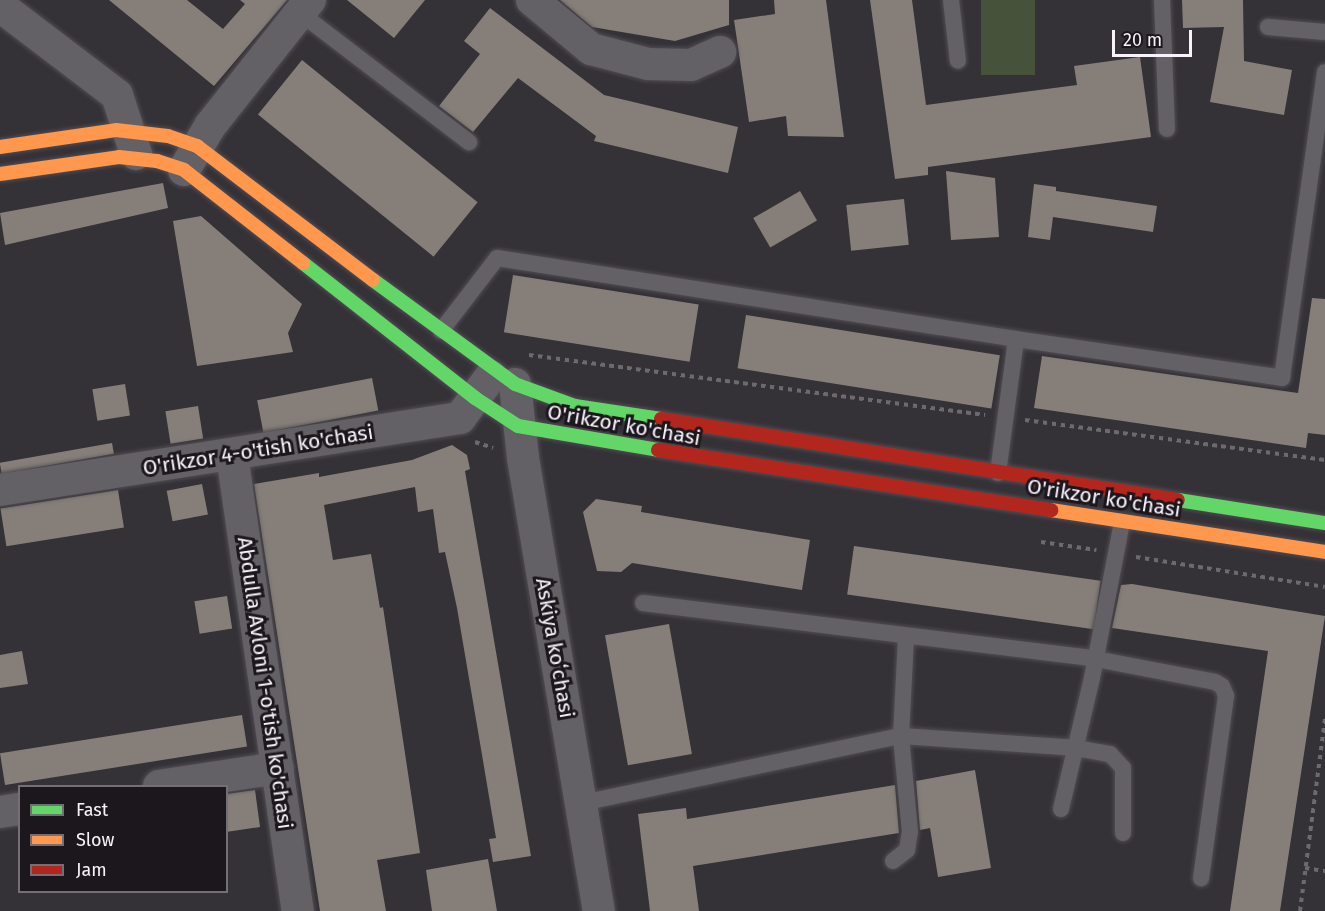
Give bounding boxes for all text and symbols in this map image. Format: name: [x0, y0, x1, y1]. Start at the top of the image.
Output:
scale bar: [1115, 18, 1194, 56]
text: 20 m: [1123, 29, 1162, 51]
street label: O'rikzor ko'chasi: [545, 399, 703, 451]
street label: O'rikzor 4-o'tish ko'chasi: [141, 419, 375, 481]
street label: O'rikzor ko'chasi: [1025, 473, 1183, 523]
street label: Abdulla Avloni 1-o'tish ko'chasi: [232, 535, 298, 831]
street label: Askiya koʻchasi: [530, 576, 580, 720]
legend: [18, 785, 228, 893]
text: Fast: [76, 799, 108, 821]
text: Slow: [76, 829, 114, 851]
text: Jam: [76, 859, 107, 881]

